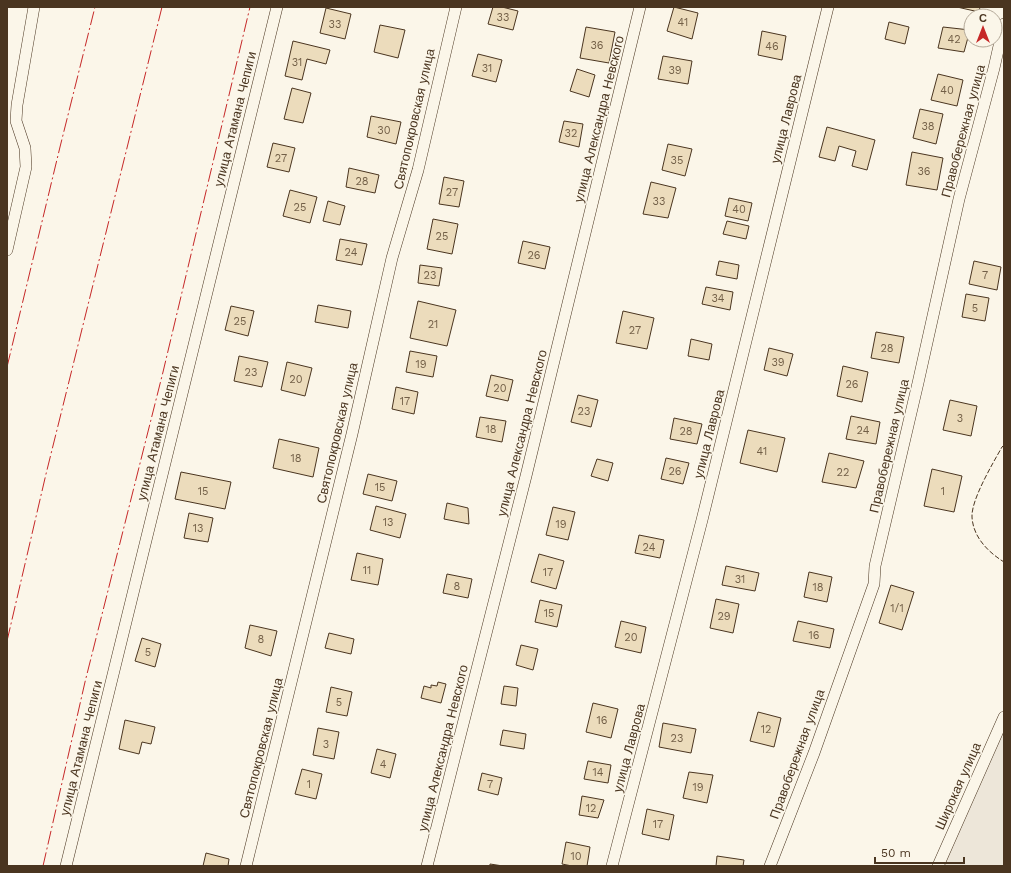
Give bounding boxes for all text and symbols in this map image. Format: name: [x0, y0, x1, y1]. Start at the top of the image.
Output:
north arrow: [963, 8, 1003, 48]
house number: 33: [497, 11, 509, 24]
text: С: [979, 12, 987, 25]
house number: 41: [678, 16, 688, 29]
house number: 33: [329, 18, 341, 31]
house number: 42: [947, 33, 961, 46]
street label: улица Александра Невского: [571, 34, 627, 204]
house number: 36: [590, 39, 604, 52]
house number: 46: [765, 40, 779, 53]
street label: Святопокровская улица: [390, 46, 438, 191]
street label: улица Атамана Чепиги: [211, 50, 259, 188]
house number: 31: [292, 56, 302, 69]
house number: 31: [482, 62, 492, 75]
street label: Правобережная улица: [938, 62, 988, 199]
house number: 39: [668, 64, 682, 77]
street label: улица Лаврова: [768, 72, 805, 165]
house number: 40: [940, 84, 954, 97]
house number: 38: [921, 120, 935, 133]
house number: 30: [377, 124, 391, 137]
house number: 32: [565, 127, 577, 140]
house number: 27: [275, 152, 287, 165]
house number: 35: [671, 154, 683, 167]
house number: 36: [917, 165, 931, 178]
house number: 28: [355, 175, 369, 188]
house number: 27: [446, 186, 458, 199]
house number: 33: [653, 195, 665, 208]
house number: 25: [294, 201, 306, 214]
house number: 40: [732, 203, 746, 216]
house number: 25: [436, 230, 448, 243]
house number: 24: [345, 246, 358, 259]
house number: 26: [527, 249, 541, 262]
house number: 23: [424, 269, 436, 282]
house number: 7: [982, 269, 988, 282]
house number: 34: [711, 292, 725, 305]
house number: 5: [972, 302, 978, 315]
house number: 25: [234, 315, 246, 328]
house number: 21: [428, 318, 438, 331]
house number: 27: [629, 324, 641, 337]
house number: 28: [880, 342, 894, 355]
street label: улица Александра Невского: [494, 348, 550, 518]
house number: 39: [771, 356, 785, 369]
house number: 19: [415, 358, 427, 371]
street label: Святопокровская улица: [313, 360, 361, 505]
street label: улица Атамана Чепиги: [134, 364, 182, 502]
house number: 23: [245, 366, 257, 379]
house number: 20: [289, 373, 303, 386]
street label: Правобережная улица: [866, 377, 912, 514]
house number: 26: [845, 378, 859, 391]
house number: 20: [493, 382, 507, 395]
street label: улица Лаврова: [691, 387, 728, 480]
house number: 17: [400, 395, 410, 408]
house number: 23: [578, 405, 590, 418]
house number: 3: [957, 412, 963, 425]
house number: 18: [485, 423, 497, 436]
house number: 24: [857, 424, 870, 437]
house number: 28: [679, 425, 693, 438]
house number: 41: [757, 445, 767, 458]
house number: 18: [290, 452, 302, 465]
house number: 26: [668, 465, 682, 478]
house number: 22: [837, 466, 849, 479]
house number: 15: [375, 481, 385, 494]
house number: 15: [198, 485, 208, 498]
house number: 1: [941, 485, 945, 498]
house number: 13: [383, 516, 393, 529]
house number: 19: [555, 518, 567, 531]
house number: 13: [193, 522, 203, 535]
house number: 24: [643, 541, 656, 554]
house number: 11: [363, 564, 371, 577]
house number: 17: [543, 566, 553, 579]
house number: 31: [735, 573, 745, 586]
house number: 8: [454, 580, 461, 593]
house number: 18: [812, 581, 824, 594]
house number: 1/1: [890, 602, 904, 615]
house number: 15: [544, 607, 554, 620]
house number: 29: [717, 610, 731, 623]
house number: 16: [809, 629, 820, 642]
house number: 20: [624, 631, 638, 644]
house number: 8: [258, 633, 265, 646]
house number: 5: [145, 646, 151, 659]
street label: улица Александра Невского: [415, 663, 471, 833]
street label: Святопокровская улица: [236, 675, 286, 820]
street label: улица Атамана Чепиги: [57, 679, 105, 817]
street label: Правобережная улица: [767, 686, 828, 821]
house number: 5: [336, 696, 342, 709]
street label: улица Лаврова: [610, 701, 648, 794]
house number: 16: [597, 714, 608, 727]
house number: 12: [761, 723, 771, 736]
house number: 23: [671, 732, 683, 745]
house number: 3: [323, 738, 329, 751]
street label: Широкая улица: [932, 739, 984, 832]
house number: 4: [380, 758, 387, 771]
house number: 14: [592, 766, 604, 779]
house number: 1: [307, 778, 311, 791]
house number: 7: [487, 778, 493, 791]
house number: 19: [692, 781, 704, 794]
house number: 12: [586, 802, 596, 815]
house number: 17: [653, 818, 663, 831]
scale bar: [875, 839, 964, 865]
text: 50 m: [881, 846, 911, 860]
house number: 10: [570, 850, 582, 863]

